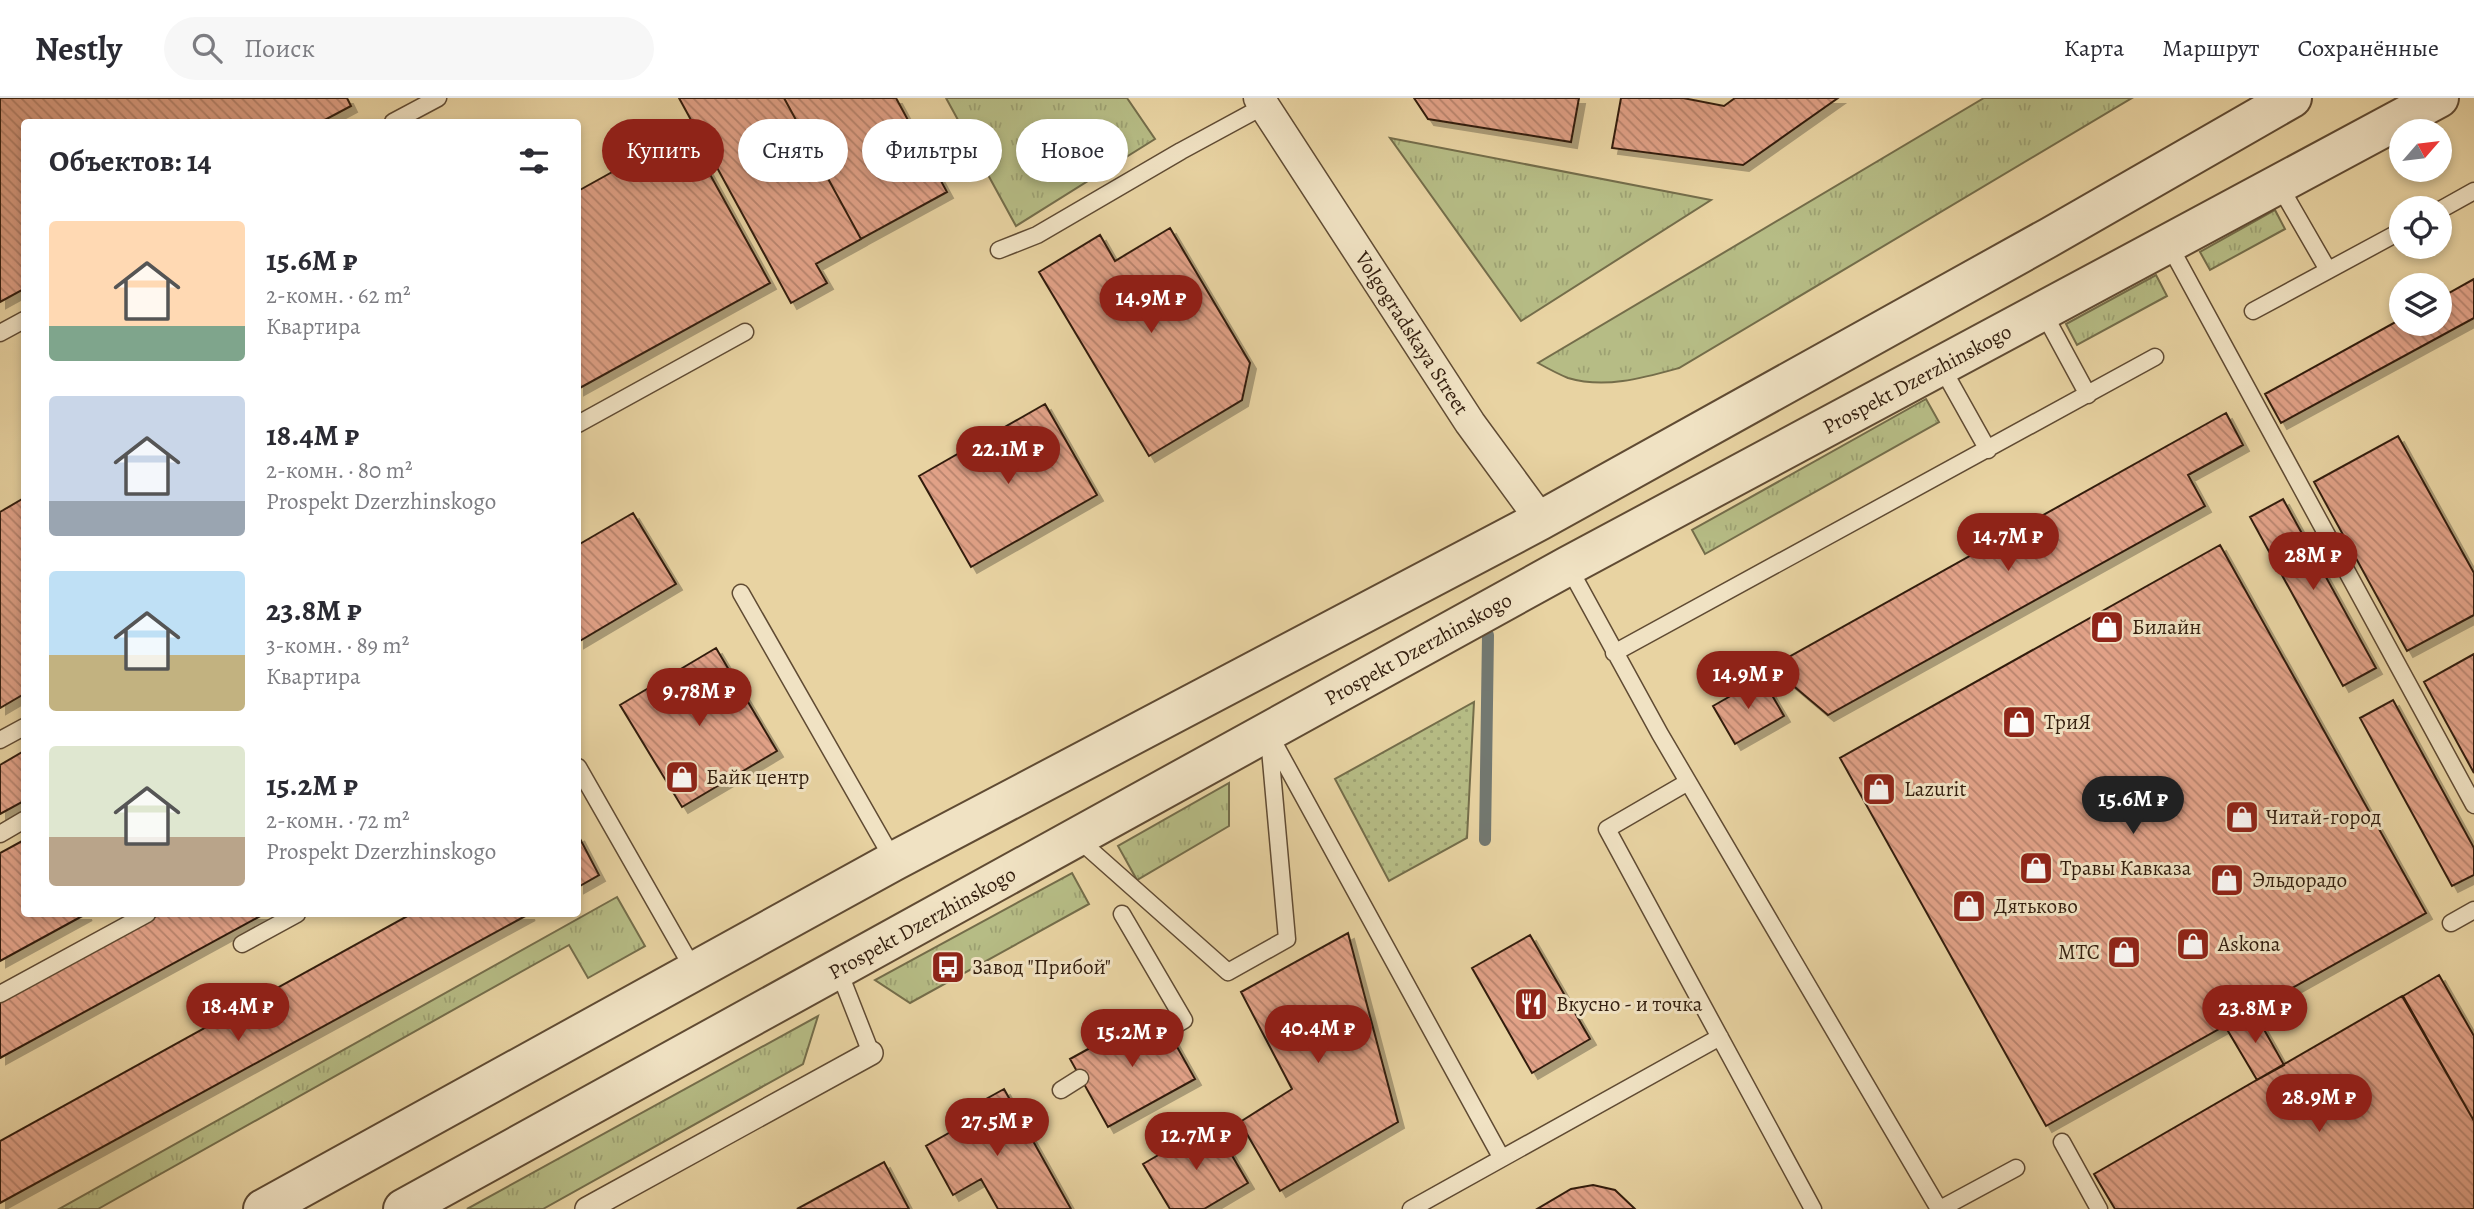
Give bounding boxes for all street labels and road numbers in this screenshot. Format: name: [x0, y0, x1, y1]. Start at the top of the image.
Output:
street label: Volgogradskaya Street: [1348, 245, 1475, 420]
street label: Prospekt Dzerzhinskogo: [1818, 317, 2016, 441]
street label: Prospekt Dzerzhinskogo: [1319, 586, 1517, 712]
street label: Prospekt Dzerzhinskogo: [823, 860, 1021, 986]

